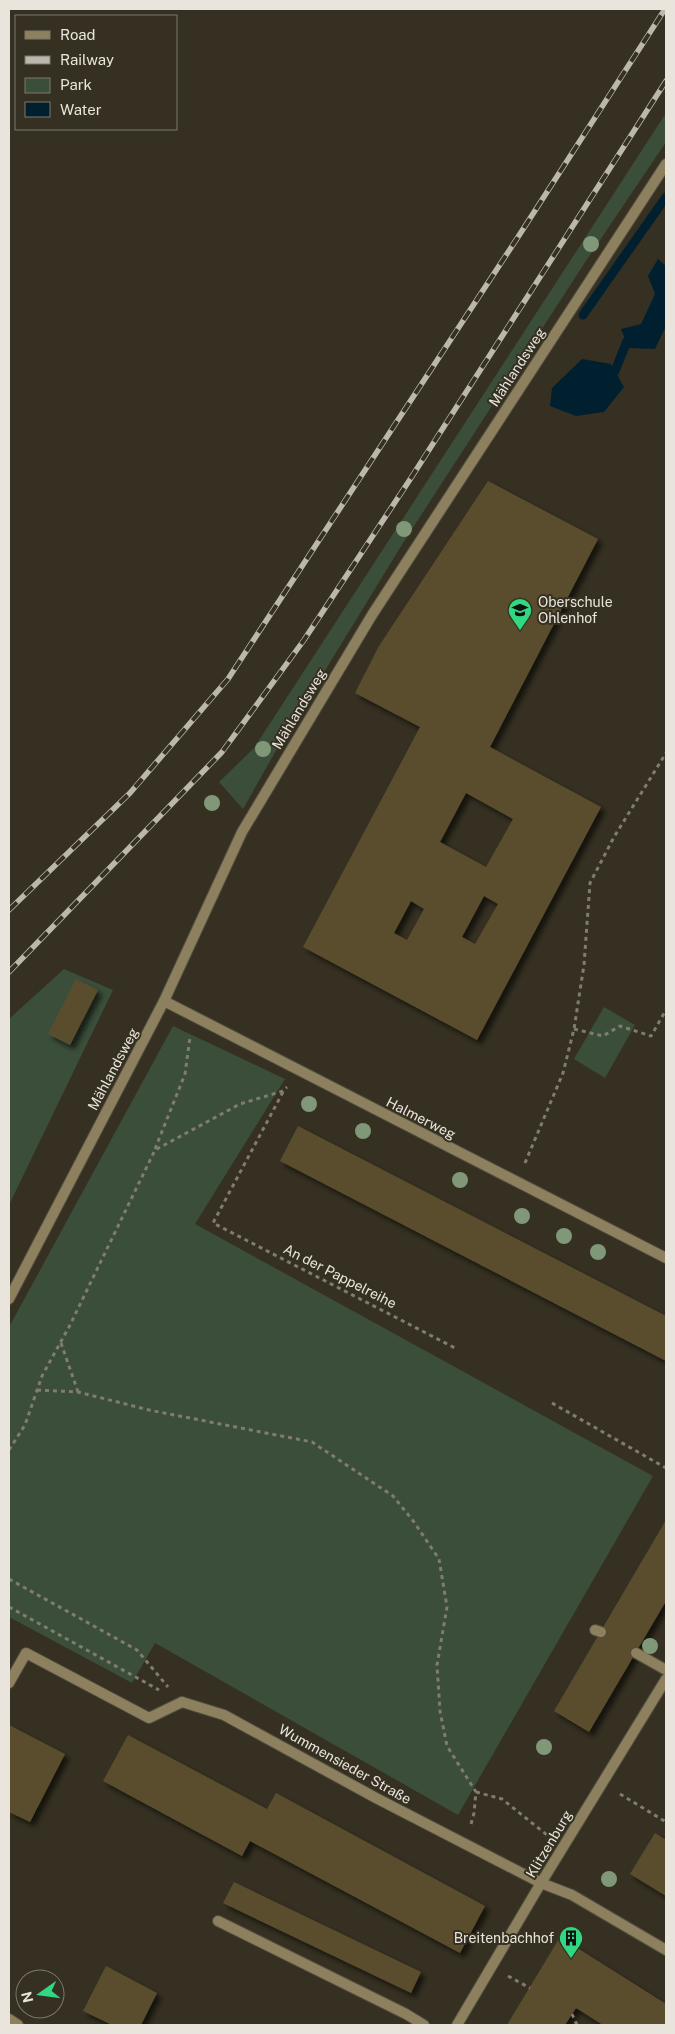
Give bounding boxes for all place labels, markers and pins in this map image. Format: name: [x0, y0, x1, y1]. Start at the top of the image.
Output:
place label: Oberschule Ohlenhof: [538, 594, 613, 626]
school or university icon: Oberschule Ohlenhof: [507, 597, 533, 631]
building icon: Breitenbachhof: [558, 1925, 584, 1959]
place label: Breitenbachhof: [454, 1930, 554, 1946]

